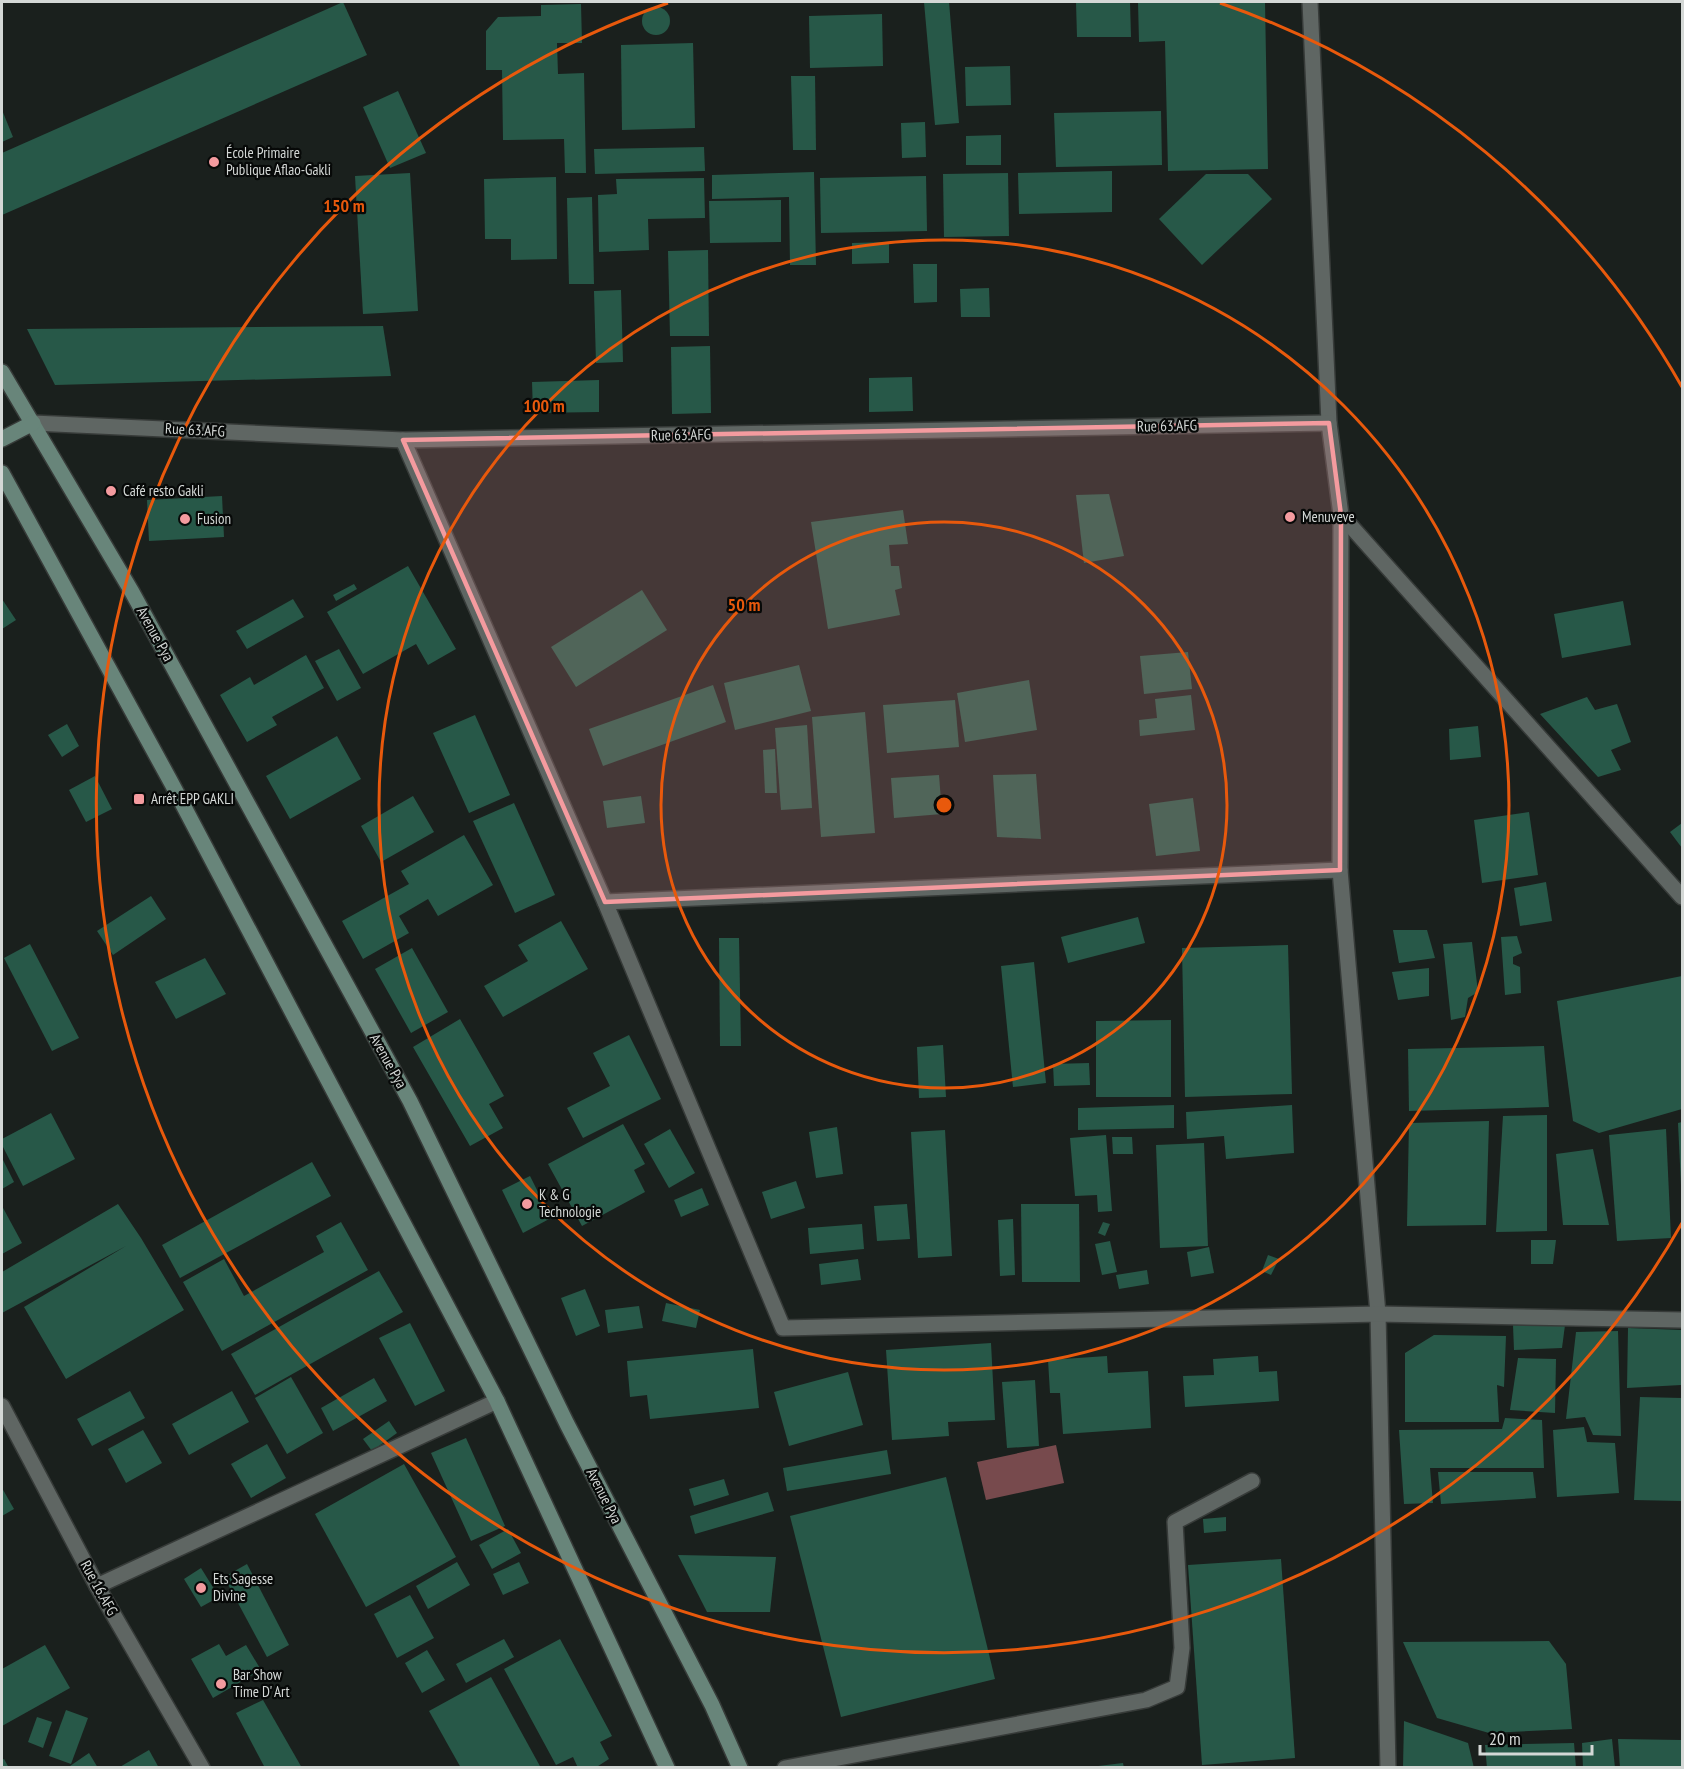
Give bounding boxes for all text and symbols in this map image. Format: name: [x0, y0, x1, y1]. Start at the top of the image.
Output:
place label: École Primaire Publique Aflao-Gakli: [226, 143, 331, 179]
marker: École Primaire Publique Aflao-Gakli: [207, 155, 221, 169]
text: 150 m: [323, 194, 365, 217]
text: 100 m: [523, 394, 565, 417]
street label: Rue 63.AFG: [1137, 415, 1197, 436]
street label: Rue 63.AFG: [165, 418, 225, 441]
street label: Rue 63.AFG: [651, 424, 711, 445]
place label: Café resto Gakli: [123, 481, 204, 500]
marker: Café resto Gakli: [104, 484, 118, 498]
place label: Menuveve: [1302, 507, 1355, 526]
place label: Fusion: [197, 509, 231, 528]
marker: Menuveve: [1283, 510, 1297, 524]
marker: Fusion: [178, 512, 192, 526]
text: 50 m: [728, 593, 760, 616]
street label: Avenue Pya: [133, 603, 178, 664]
place label: Arrêt EPP GAKLI: [151, 789, 234, 808]
marker: Arrêt EPP GAKLI: [132, 792, 146, 806]
centre of rings: [934, 795, 954, 815]
street label: Avenue Pya: [366, 1030, 411, 1091]
place label: K & G Technologie: [539, 1185, 601, 1221]
marker: K & G Technologie: [520, 1197, 534, 1211]
street label: Avenue Pya: [582, 1465, 626, 1527]
street label: Rue 16.AFG: [77, 1557, 122, 1619]
place label: Ets Sagesse Divine: [213, 1569, 273, 1605]
marker: Ets Sagesse Divine: [194, 1581, 208, 1595]
place label: Bar Show Time D' Art: [233, 1665, 290, 1701]
marker: Bar Show Time D' Art: [214, 1677, 228, 1691]
scale bar: [1480, 1718, 1592, 1756]
text: 20 m: [1489, 1727, 1521, 1750]

